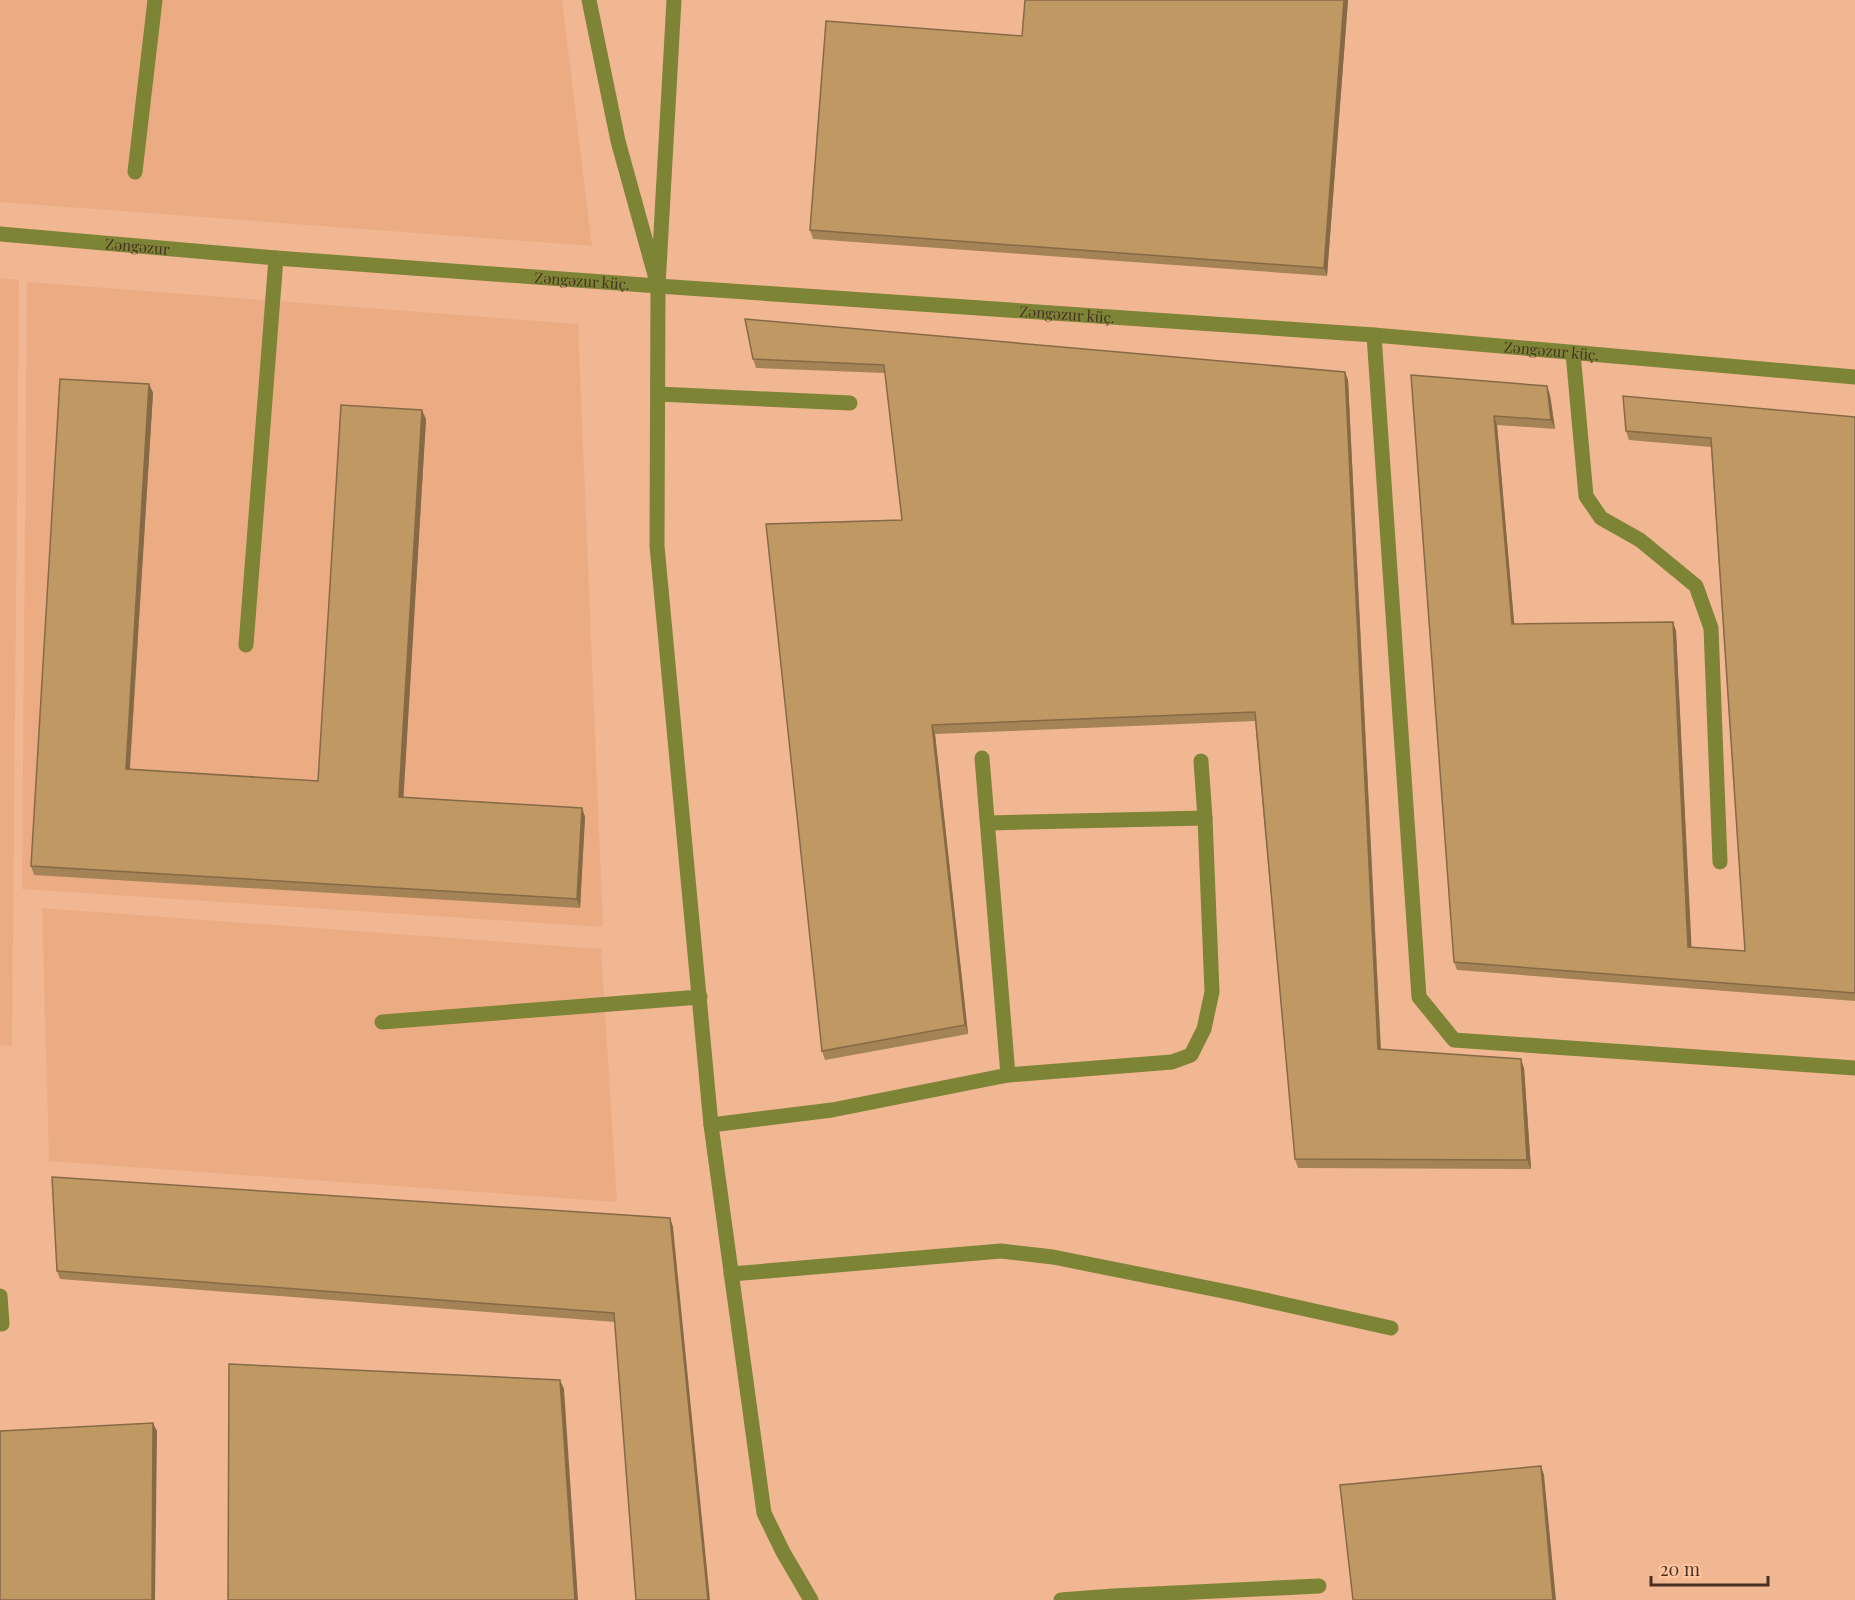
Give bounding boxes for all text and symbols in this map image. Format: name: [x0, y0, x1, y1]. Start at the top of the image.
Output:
street label: Zəngəzur: [105, 233, 171, 259]
street label: Zəngəzur küç.: [534, 267, 630, 294]
street label: Zəngəzur küç.: [1019, 301, 1115, 327]
street label: Zəngəzur küç.: [1503, 336, 1600, 365]
scale bar: [1651, 1549, 1768, 1587]
text: 20 m: [1660, 1557, 1700, 1581]

